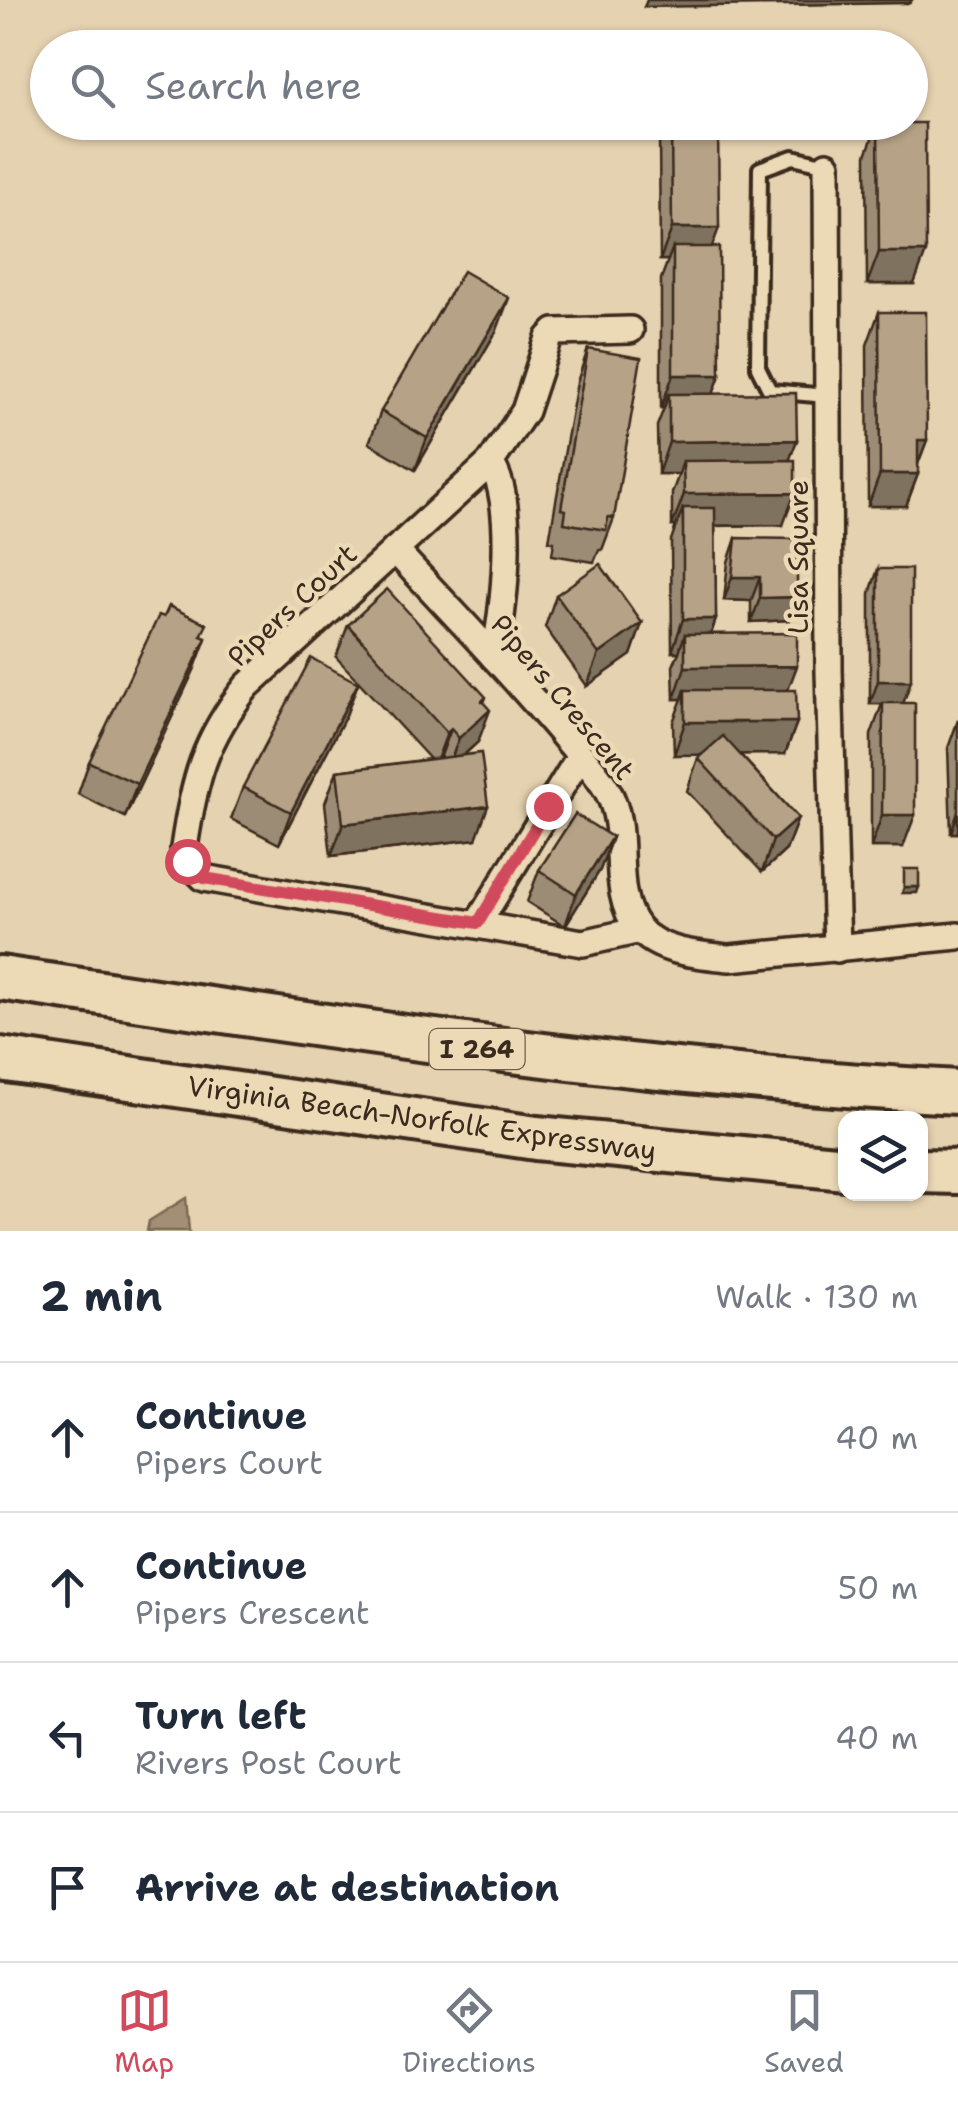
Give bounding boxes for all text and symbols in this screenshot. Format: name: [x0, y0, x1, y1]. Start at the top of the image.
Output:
search box: [30, 30, 928, 140]
icon: search: [65, 58, 120, 113]
text: Search here: [145, 60, 362, 111]
street label: Lisa Square: [779, 480, 817, 634]
street label: Pipers Court: [219, 535, 365, 675]
street label: Pipers Crescent: [482, 606, 644, 788]
route end: [526, 784, 572, 830]
route start: [165, 839, 211, 885]
road number: I 264: [430, 1029, 524, 1069]
street label: Virginia Beach-Norfolk Expressway: [185, 1066, 659, 1170]
map controls: [838, 1111, 928, 1201]
button: layers: [838, 1111, 928, 1201]
text: 2 min: [40, 1268, 162, 1324]
text: Walk · 130 m: [715, 1275, 918, 1318]
text: Continue: [135, 1390, 307, 1441]
icon: ahead: [40, 1410, 95, 1465]
text: 40 m: [835, 1416, 918, 1459]
text: Pipers Court: [135, 1441, 323, 1484]
text: Continue: [135, 1540, 307, 1591]
icon: ahead: [40, 1560, 95, 1615]
text: 50 m: [838, 1566, 918, 1609]
text: Pipers Crescent: [135, 1591, 370, 1634]
text: Turn left: [135, 1690, 307, 1741]
icon: left: [40, 1710, 95, 1765]
text: 40 m: [835, 1716, 918, 1759]
text: Rivers Post Court: [135, 1741, 402, 1784]
icon: arrive: [40, 1860, 95, 1915]
text: Arrive at destination: [135, 1862, 559, 1913]
tab: Map: [114, 1983, 174, 2081]
tab: Directions: [403, 1983, 536, 2081]
tab: Saved: [764, 1983, 844, 2081]

